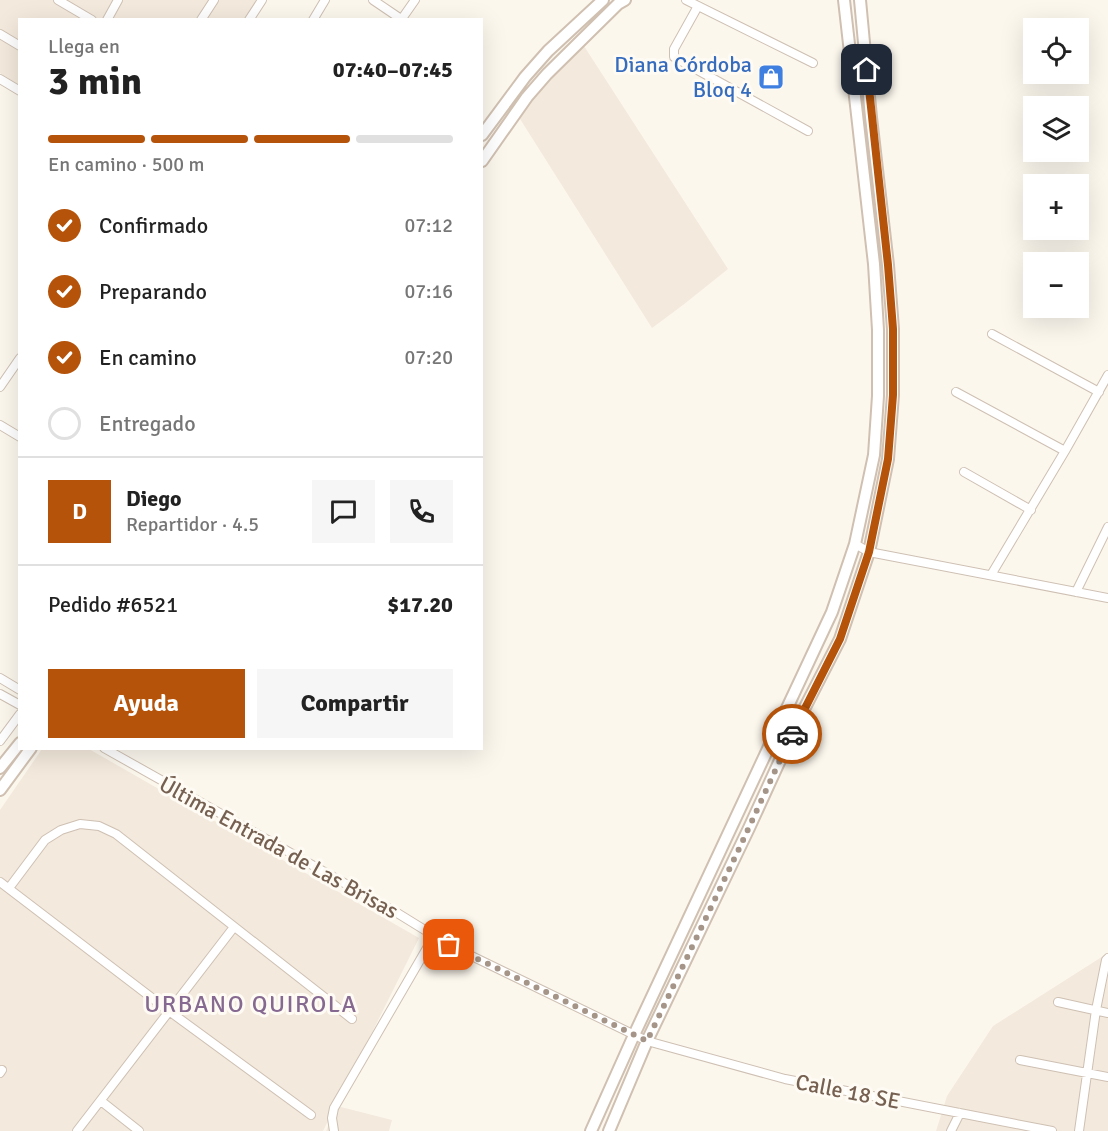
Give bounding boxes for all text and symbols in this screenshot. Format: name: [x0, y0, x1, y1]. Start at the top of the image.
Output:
map controls: [1023, 18, 1089, 318]
button: locate: [1023, 18, 1089, 84]
text: Llega en: [48, 34, 120, 59]
pin: [841, 44, 892, 95]
place label: Diana Córdoba Bloq 4: [614, 51, 752, 103]
icon: home: [850, 53, 883, 86]
text: 07:40–07:45: [333, 56, 453, 83]
text: 3 min: [48, 57, 142, 105]
shop icon: Diana Córdoba Bloq 4: [756, 62, 786, 92]
button: layers: [1023, 96, 1089, 162]
text: En camino · 500 m: [48, 152, 205, 177]
button: +: [1023, 174, 1089, 240]
icon: check: [48, 209, 81, 242]
text: Confirmado: [99, 212, 208, 239]
text: 07:12: [404, 213, 453, 238]
button: −: [1023, 252, 1089, 318]
icon: check: [48, 275, 81, 308]
text: Preparando: [99, 278, 207, 305]
text: 07:16: [404, 279, 453, 304]
icon: check: [48, 341, 81, 374]
text: En camino: [99, 344, 197, 371]
text: 07:20: [404, 345, 453, 370]
text: Entregado: [99, 410, 196, 437]
button: chat: [312, 480, 375, 543]
button: phone: [390, 480, 453, 543]
text: Diego: [126, 485, 181, 512]
text: D: [72, 498, 87, 525]
text: Repartidor · 4.5: [126, 512, 259, 537]
text: Pedido #6521: [48, 591, 178, 618]
text: $17.20: [387, 591, 453, 618]
button: Ayuda: [48, 669, 245, 738]
button: Compartir: [257, 669, 453, 738]
courier: [762, 704, 822, 764]
icon: car: [776, 718, 809, 751]
street label: Última Entrada de Las Brisas: [154, 770, 403, 925]
pin: [423, 919, 474, 970]
icon: bag: [432, 928, 465, 961]
district label: URBANO QUIROLA: [144, 989, 358, 1019]
street label: Calle 18 SE: [793, 1068, 902, 1115]

